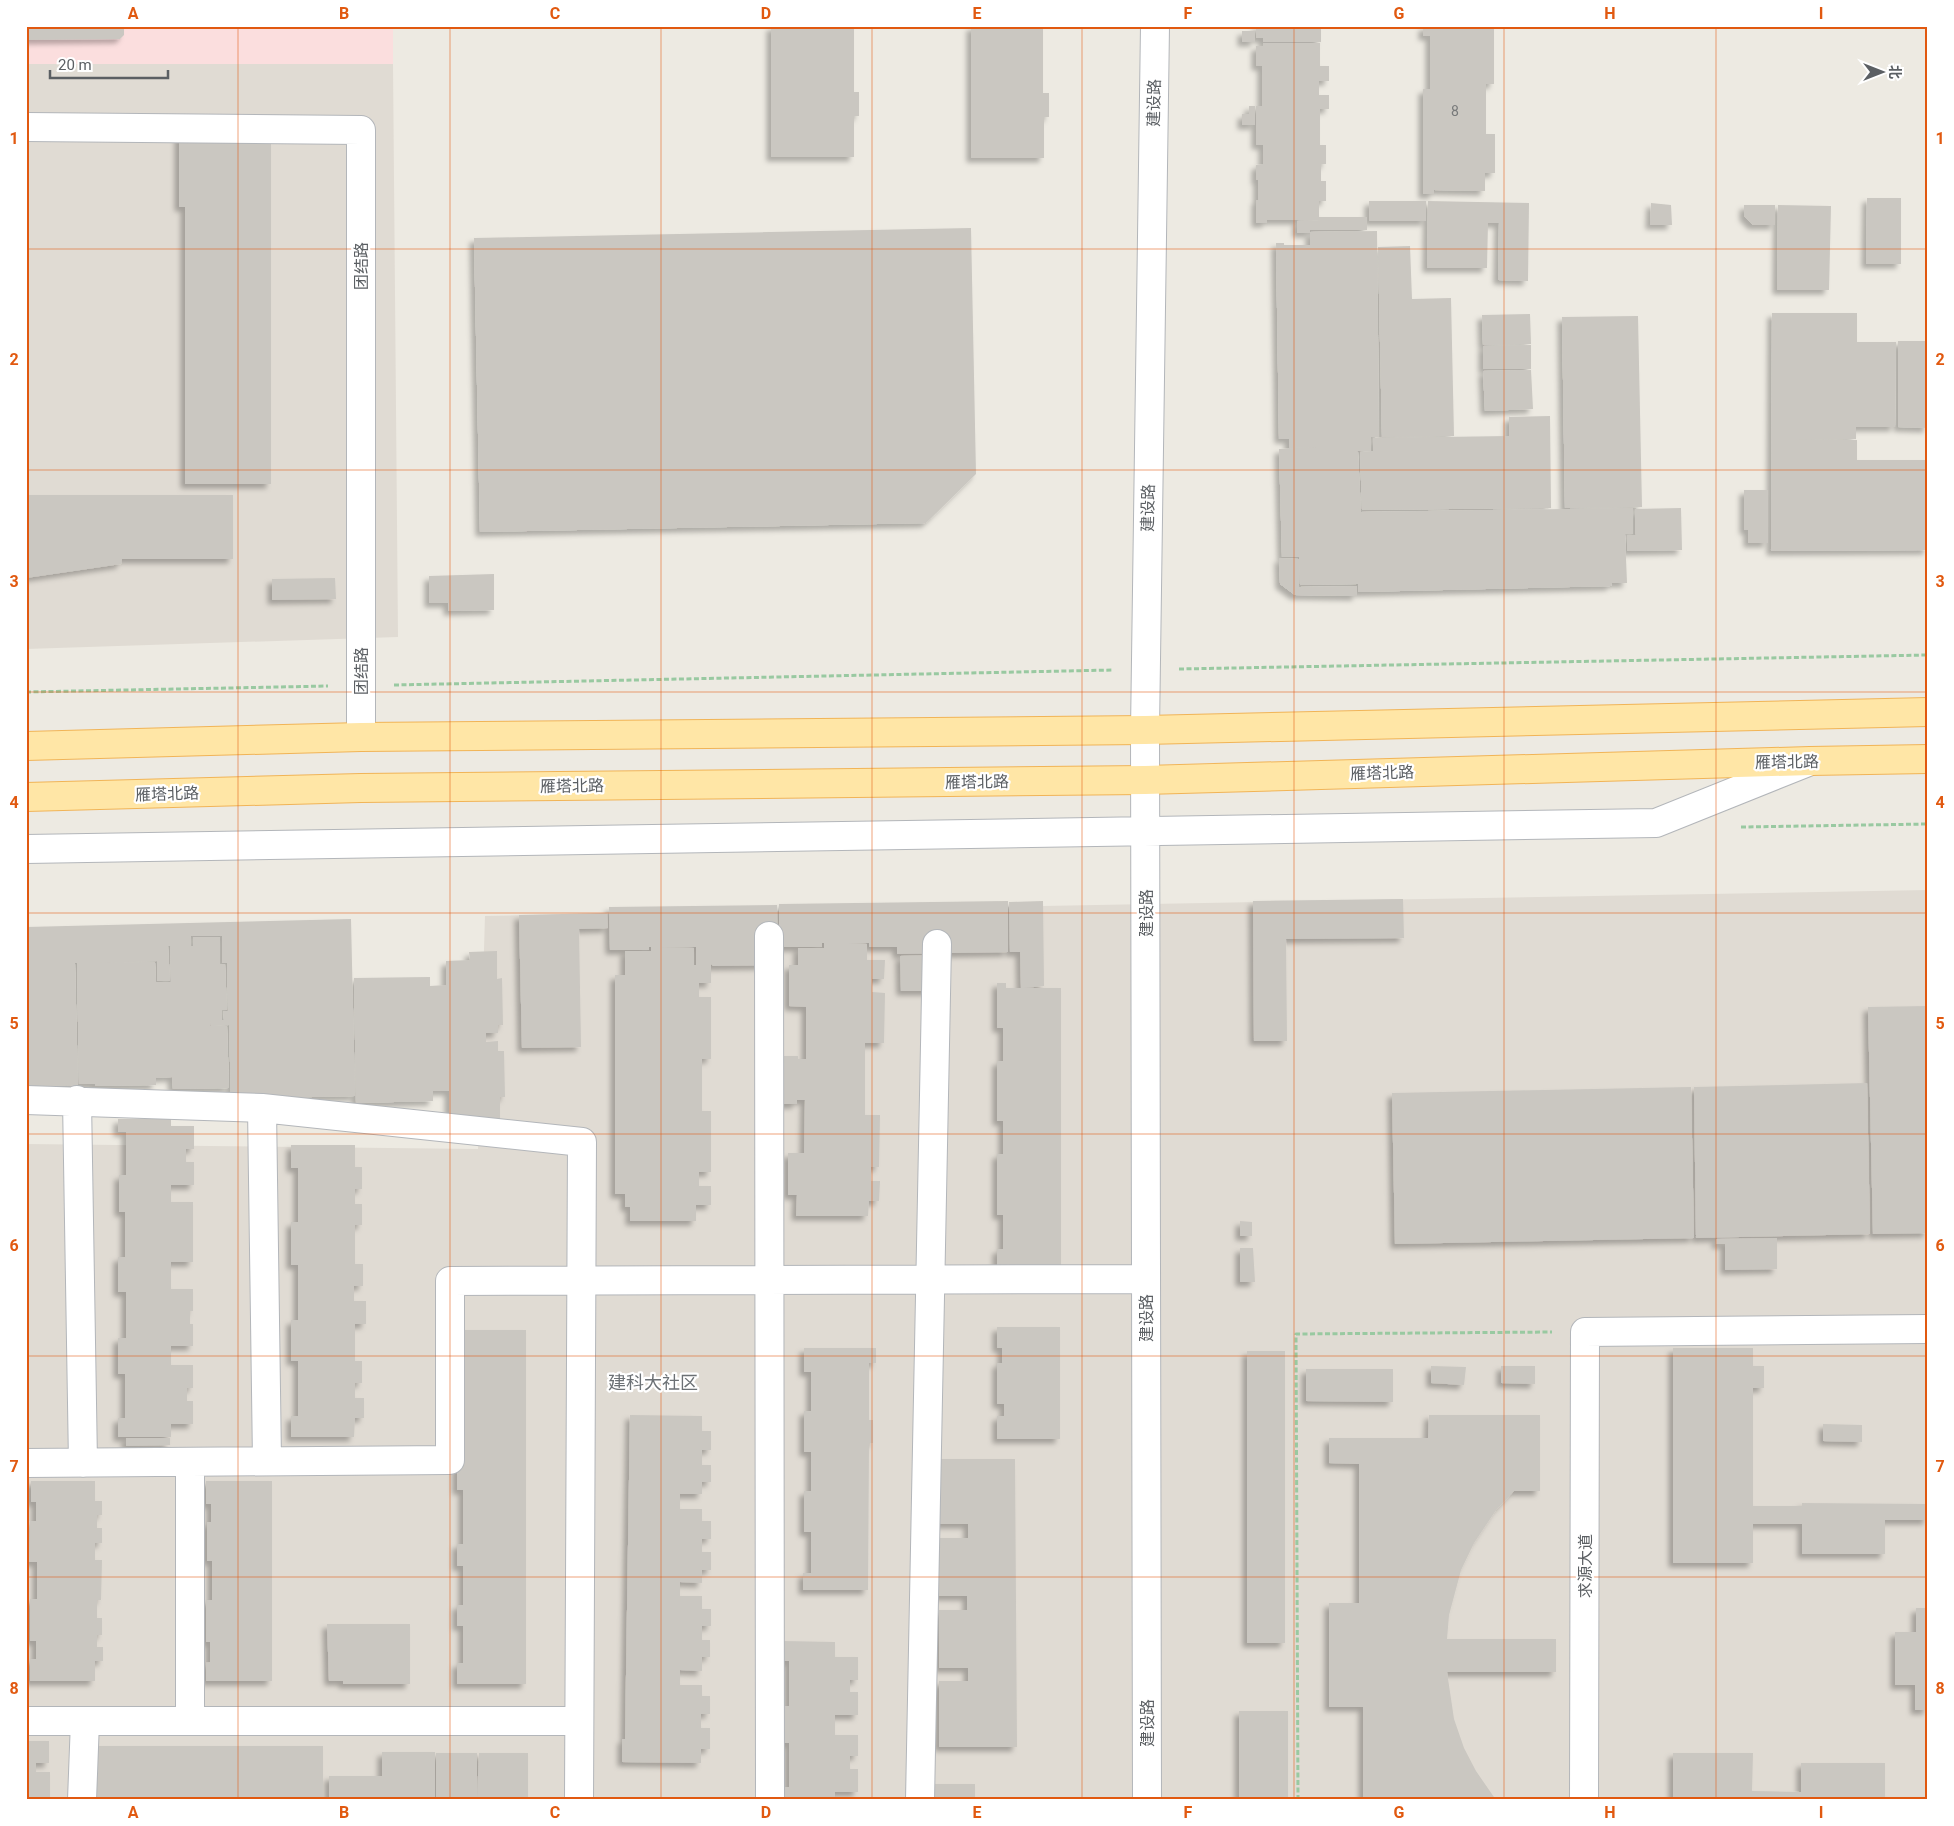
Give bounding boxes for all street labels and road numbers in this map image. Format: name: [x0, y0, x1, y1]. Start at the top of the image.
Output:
street label: 建设路: [1144, 79, 1164, 127]
street label: 团结路: [352, 242, 371, 290]
street label: 建设路: [1138, 484, 1158, 532]
street label: 团结路: [352, 647, 371, 695]
street label: 雁塔北路: [1755, 752, 1819, 772]
street label: 雁塔北路: [1350, 762, 1414, 784]
street label: 雁塔北路: [945, 772, 1009, 792]
street label: 雁塔北路: [540, 776, 604, 796]
street label: 雁塔北路: [135, 783, 199, 805]
street label: 建设路: [1137, 889, 1156, 937]
street label: 建设路: [1137, 1294, 1156, 1342]
street label: 求源大道: [1576, 1534, 1595, 1598]
street label: 建设路: [1138, 1699, 1157, 1747]

